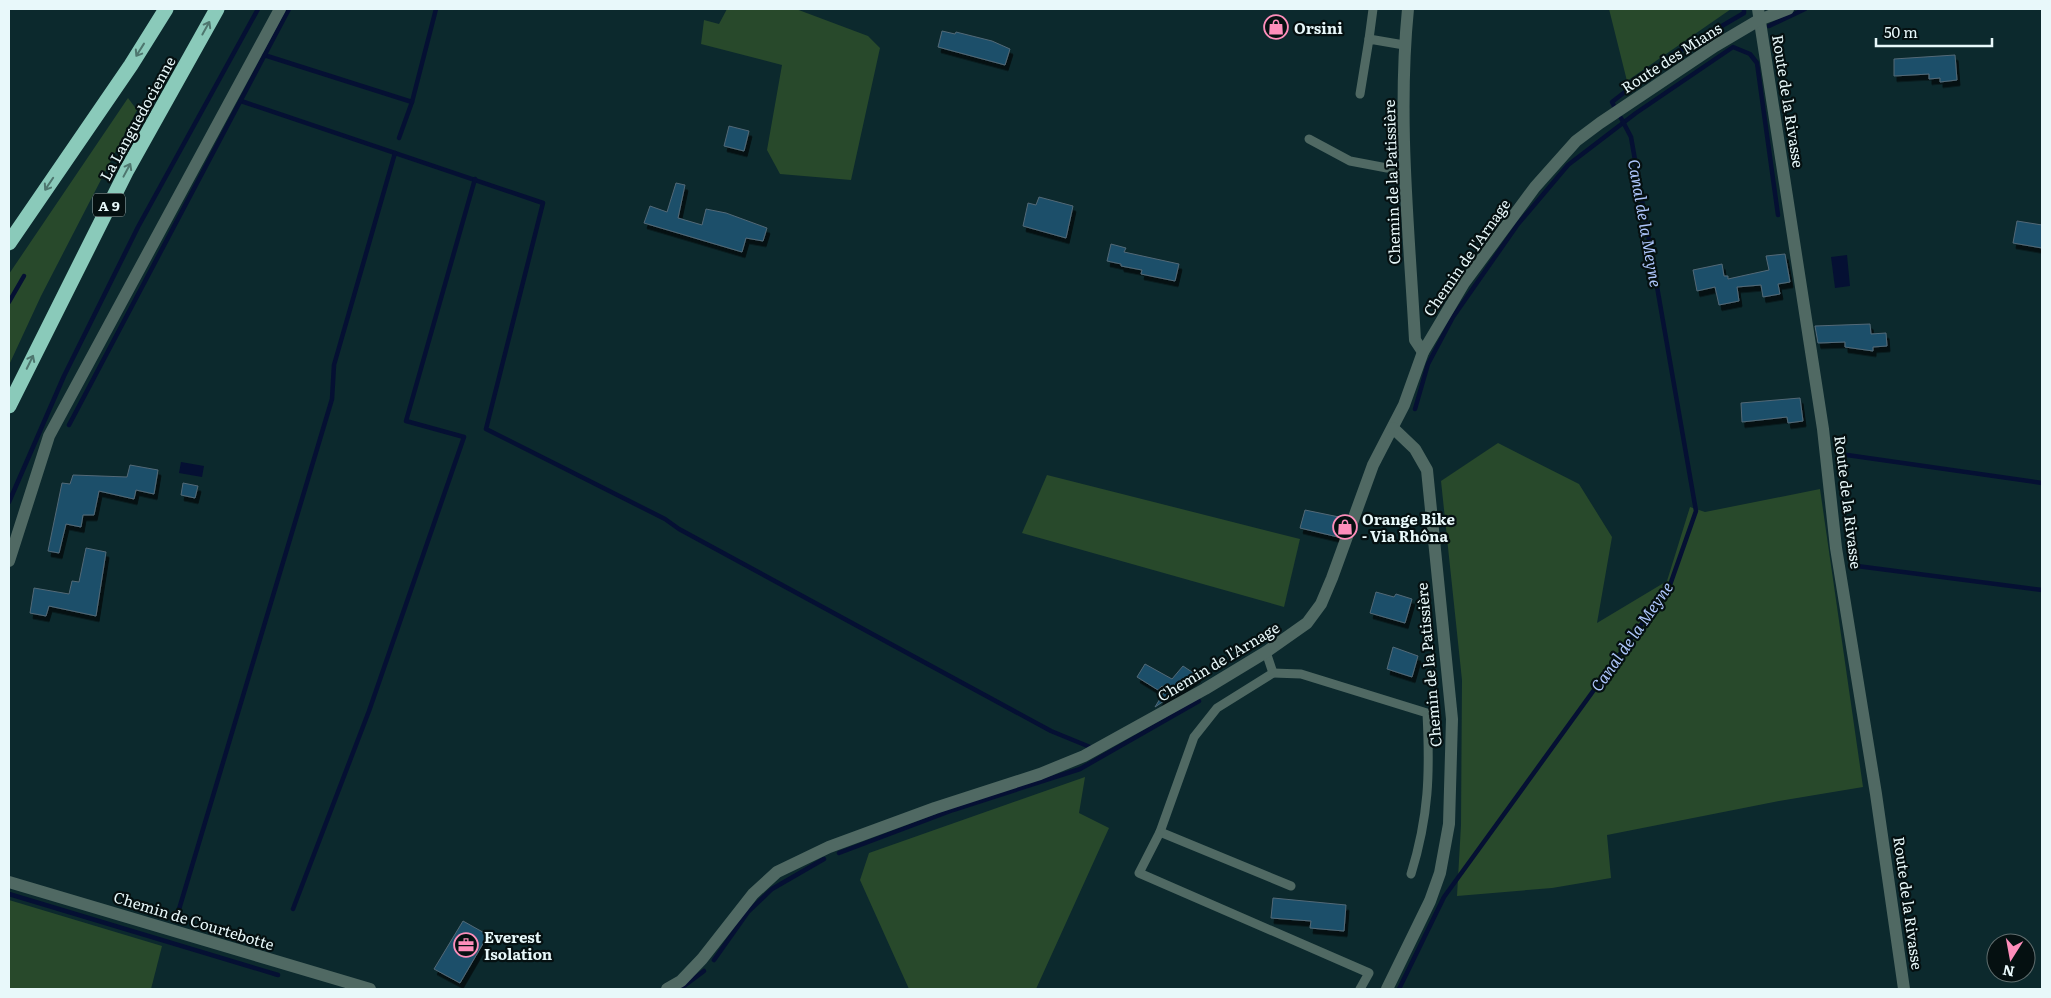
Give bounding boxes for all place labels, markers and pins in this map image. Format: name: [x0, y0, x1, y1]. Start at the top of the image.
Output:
shop icon: Orsini: [1263, 14, 1289, 40]
place label: Orsini: [1294, 16, 1343, 39]
place label: Orange Bike - Via Rhôna: [1362, 507, 1455, 547]
shop icon: Orange Bike - Via Rhôna: [1332, 514, 1358, 540]
place label: Everest Isolation: [484, 925, 553, 965]
office icon: Everest Isolation: [453, 932, 479, 958]

